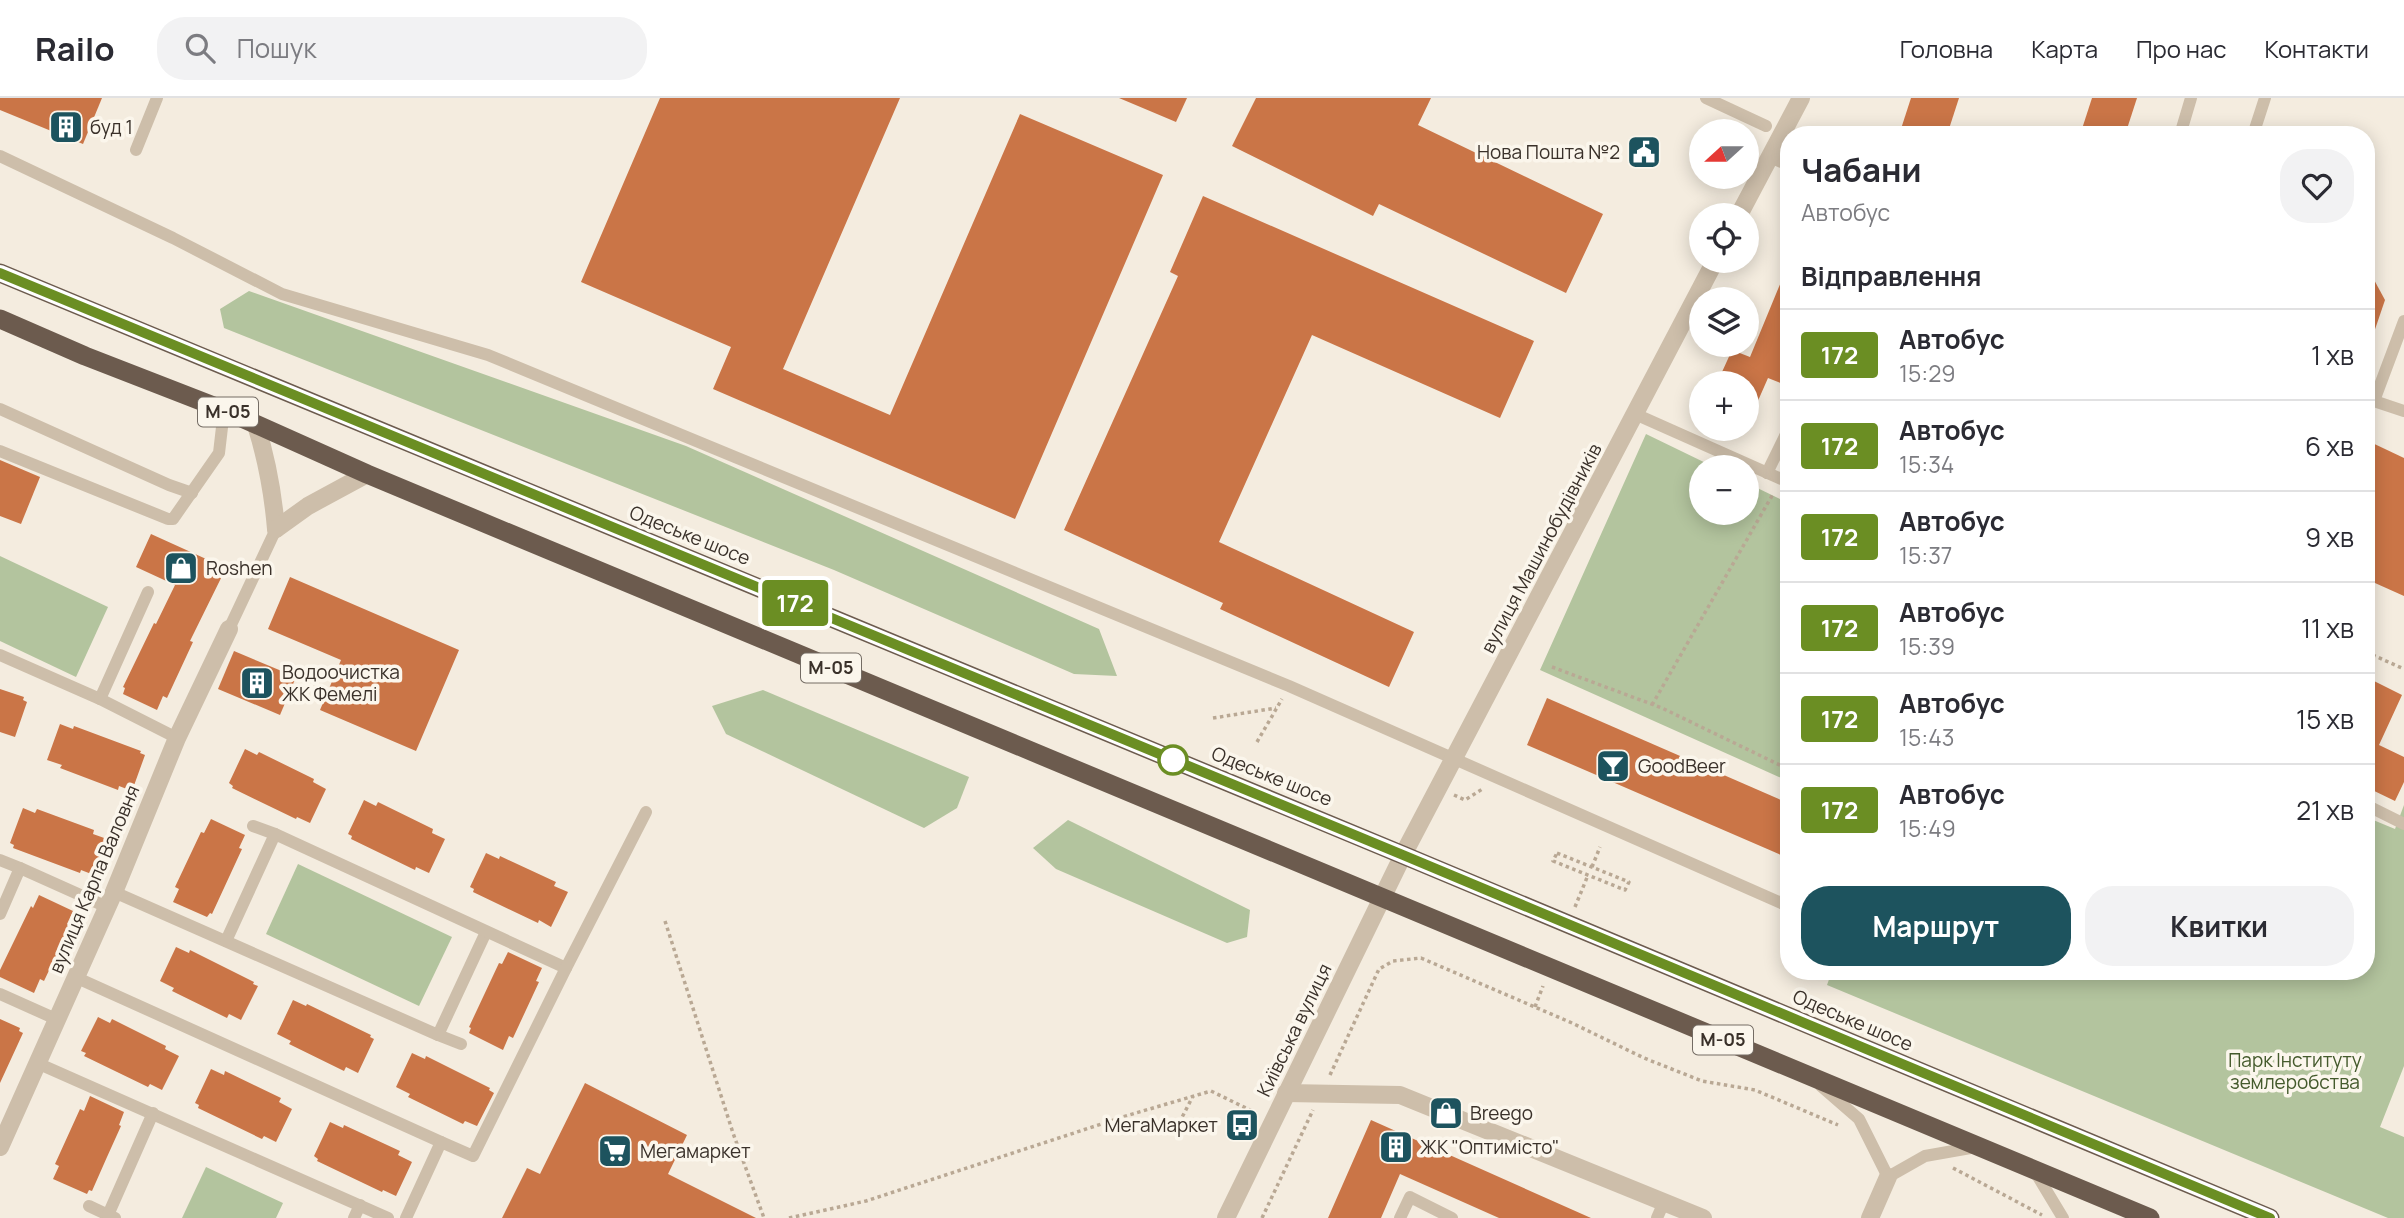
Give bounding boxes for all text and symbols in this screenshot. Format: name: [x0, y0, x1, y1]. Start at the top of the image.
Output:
search box: [157, 17, 647, 80]
text: Railo: [35, 26, 115, 71]
icon: search: [181, 29, 219, 67]
text: Пошук: [237, 30, 316, 66]
text: Головна: [1900, 32, 1993, 65]
text: Карта: [2031, 32, 2098, 65]
text: Про нас: [2136, 32, 2227, 65]
text: Контакти: [2265, 32, 2369, 65]
building icon: буд 1: [47, 108, 85, 146]
place label: буд 1: [90, 114, 133, 140]
north arrow: [1689, 119, 1759, 189]
map controls: [1689, 119, 1759, 525]
public building icon: Нова Пошта №2: [1625, 133, 1663, 171]
place label: Нова Пошта №2: [1477, 139, 1620, 165]
text: Чабани: [1801, 147, 1922, 192]
button: heart: [2280, 149, 2354, 223]
text: Автобус: [1801, 196, 1890, 228]
button: locate: [1689, 203, 1759, 273]
text: Відправлення: [1801, 258, 1981, 294]
button: layers: [1689, 287, 1759, 357]
text: Автобус: [1899, 321, 2005, 357]
text: 1 хв: [2311, 337, 2354, 373]
text: 172: [1821, 338, 1858, 371]
text: 15:29: [1899, 357, 1956, 389]
button: +: [1689, 371, 1759, 441]
road number: М-05: [198, 398, 258, 426]
text: Автобус: [1899, 412, 2005, 448]
text: 6 хв: [2305, 428, 2354, 464]
text: 172: [1821, 429, 1858, 462]
street label: вулиця Машинобудівників: [1475, 438, 1607, 658]
text: 15:34: [1899, 448, 1954, 480]
button: −: [1689, 455, 1759, 525]
street label: Одеське шосе: [626, 499, 754, 571]
text: Автобус: [1899, 503, 2005, 539]
text: 9 хв: [2305, 519, 2354, 555]
text: 172: [1821, 520, 1858, 553]
text: 15:37: [1899, 539, 1952, 571]
shop icon: Roshen: [162, 549, 200, 587]
place label: Roshen: [206, 555, 273, 581]
line badge: 172: [755, 580, 835, 626]
text: 172: [776, 586, 814, 619]
text: Автобус: [1899, 594, 2005, 630]
text: 11 хв: [2301, 610, 2354, 646]
text: 172: [1821, 611, 1858, 644]
text: 15:39: [1899, 630, 1955, 662]
road number: М-05: [801, 654, 861, 682]
place label: Водоочистка ЖК Фемелі: [282, 659, 400, 707]
building icon: Водоочистка ЖК Фемелі: [238, 664, 276, 702]
text: Автобус: [1899, 685, 2005, 721]
text: 15 хв: [2296, 701, 2354, 737]
text: 172: [1821, 702, 1858, 735]
text: 15:43: [1899, 721, 1954, 753]
street label: Одеське шосе: [1208, 740, 1336, 812]
unlabelled marker: [1158, 745, 1188, 775]
bar icon: GoodBeer: [1594, 747, 1632, 785]
place label: GoodBeer: [1638, 753, 1726, 779]
text: Автобус: [1899, 776, 2005, 812]
street label: вулиця Карпа Валовня: [43, 781, 145, 977]
text: 21 хв: [2296, 792, 2354, 828]
text: 172: [1821, 793, 1858, 826]
text: 15:49: [1899, 812, 1956, 844]
button: Маршрут: [1801, 886, 2071, 966]
button: Квитки: [2085, 886, 2354, 966]
street label: Київська вулиця: [1251, 959, 1337, 1101]
street label: Одеське шосе: [1789, 983, 1917, 1057]
road number: М-05: [1693, 1026, 1753, 1055]
park label: Парк Інституту землеробства: [2228, 1047, 2362, 1095]
shop icon: Breego: [1427, 1094, 1465, 1132]
place label: Breego: [1470, 1100, 1533, 1126]
bus stop icon: МегаМаркет: [1223, 1106, 1261, 1144]
place label: МегаМаркет: [1104, 1112, 1218, 1138]
building icon: ЖК "Оптимісто": [1377, 1128, 1415, 1166]
supermarket icon: Мегамаркет: [596, 1132, 634, 1170]
place label: ЖК "Оптимісто": [1420, 1134, 1559, 1160]
place label: Мегамаркет: [640, 1138, 751, 1164]

